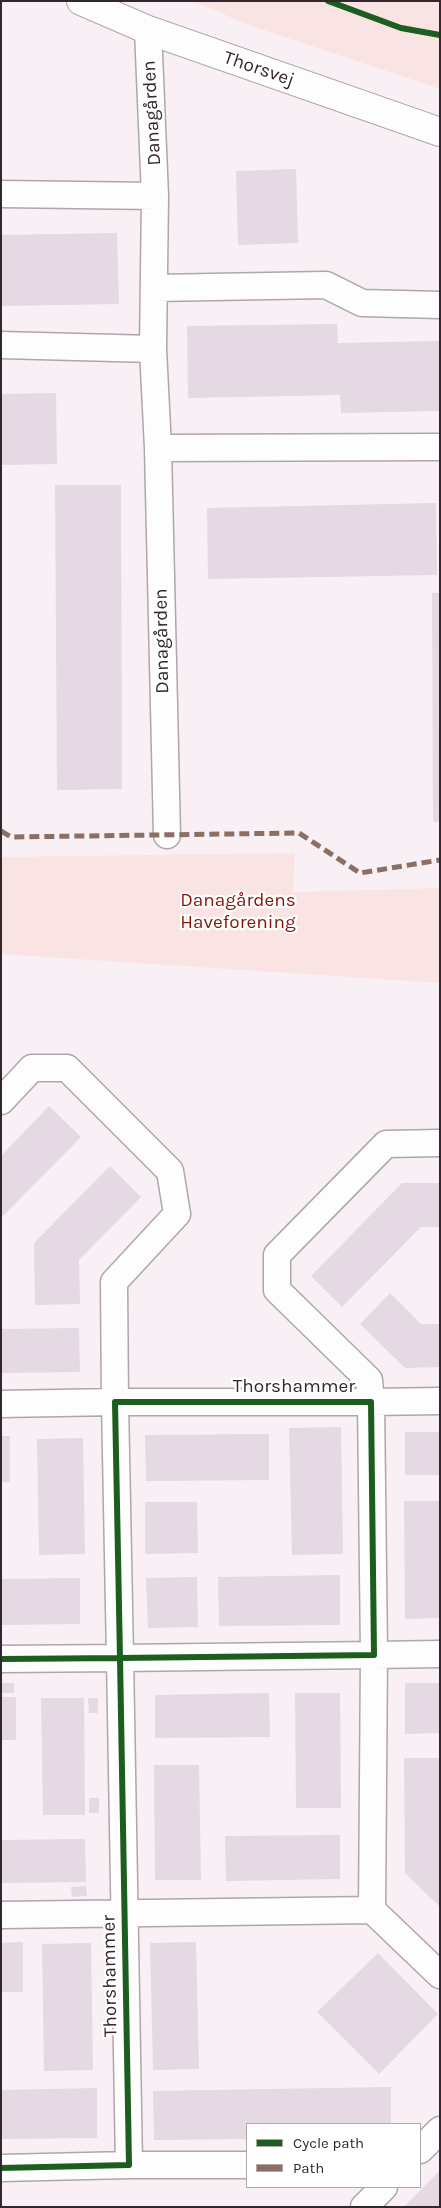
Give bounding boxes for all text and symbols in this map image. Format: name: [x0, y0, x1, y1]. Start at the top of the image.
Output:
street label: Thorsvej: [221, 46, 297, 92]
street label: Danagården: [138, 60, 166, 166]
street label: Danagården: [150, 588, 174, 694]
park label: Danagårdens Haveforening: [180, 890, 296, 934]
street label: Thorshammer: [233, 1376, 355, 1398]
street label: Thorshammer: [98, 1915, 122, 2037]
legend: [246, 2123, 421, 2188]
text: Cycle path: [293, 2134, 364, 2152]
text: Path: [293, 2159, 324, 2177]

